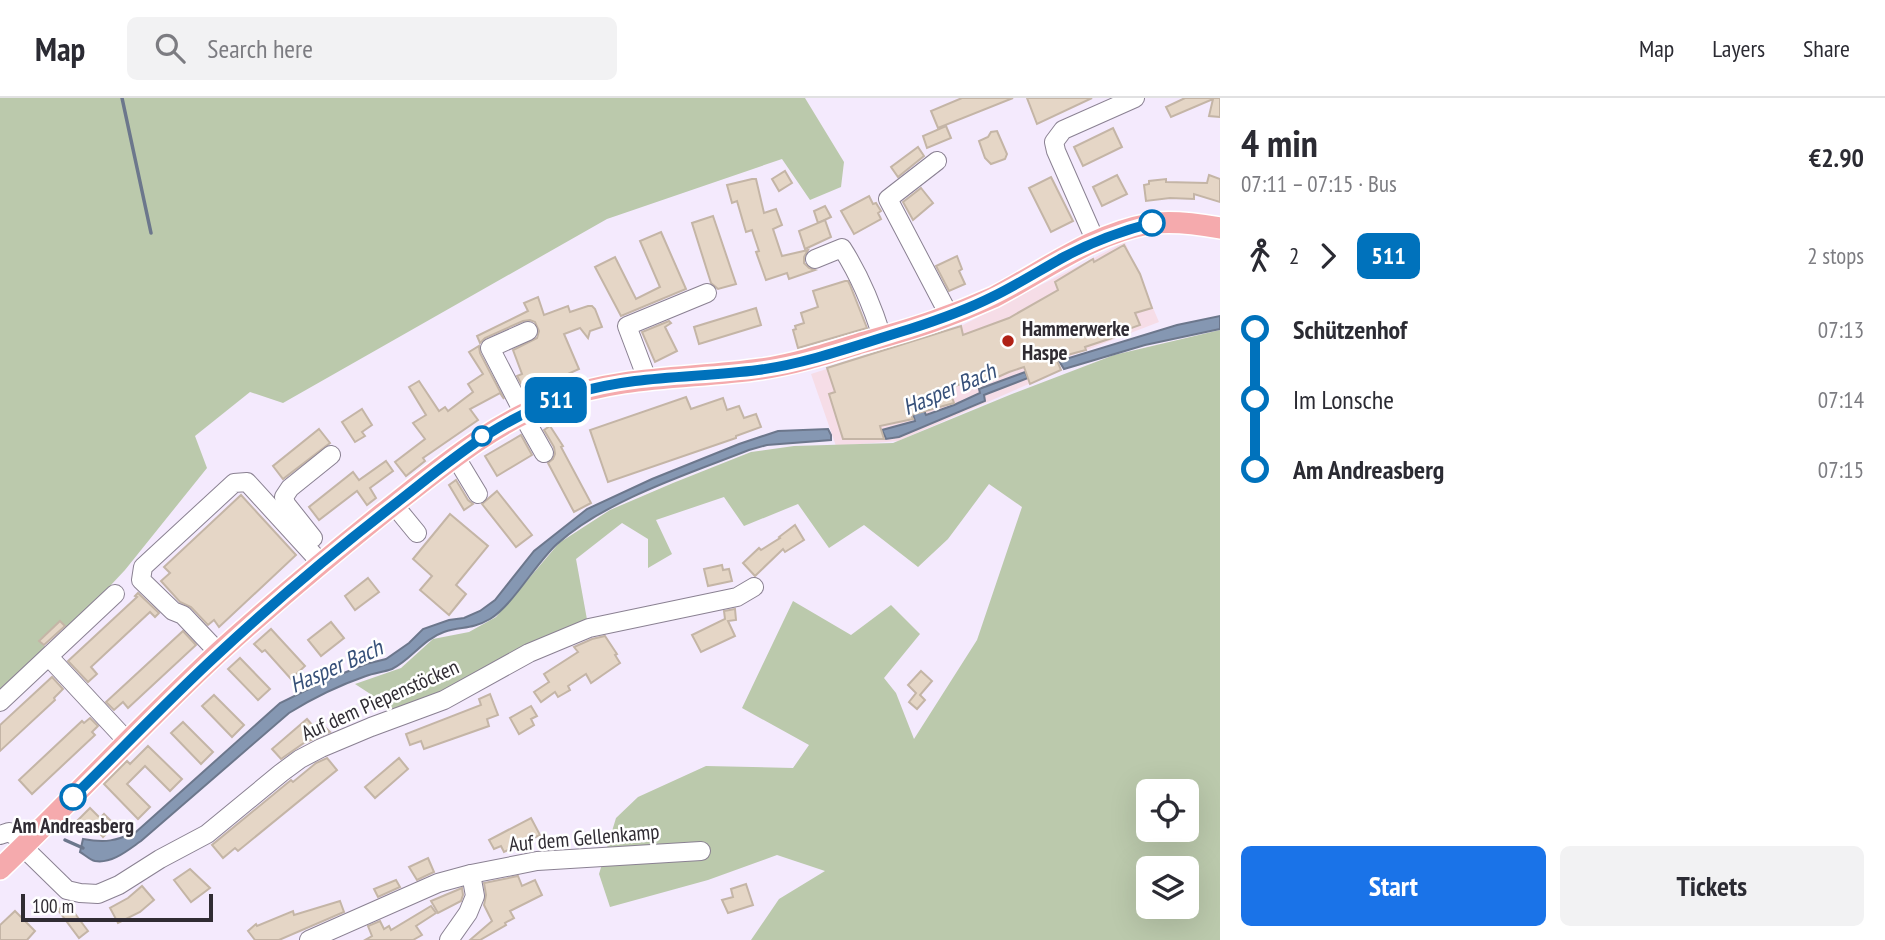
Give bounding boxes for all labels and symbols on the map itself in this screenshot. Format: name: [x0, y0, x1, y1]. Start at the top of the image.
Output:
unlabelled marker: [1139, 210, 1165, 236]
place label: Hammerwerke Haspe: [1022, 315, 1130, 366]
marker: Hammerwerke Haspe: [1000, 333, 1016, 349]
water label: Hasper Bach: [898, 355, 1001, 421]
line badge: 511: [516, 377, 596, 423]
unlabelled marker: [472, 426, 492, 446]
water label: Hasper Bach: [285, 632, 388, 699]
street label: Auf dem Piepenstöcken: [297, 653, 463, 746]
marker: Am Andreasberg: [60, 784, 86, 810]
place label: Am Andreasberg: [11, 812, 134, 839]
street label: Auf dem Gellenkamp: [508, 817, 660, 858]
scale bar: [21, 891, 214, 923]

